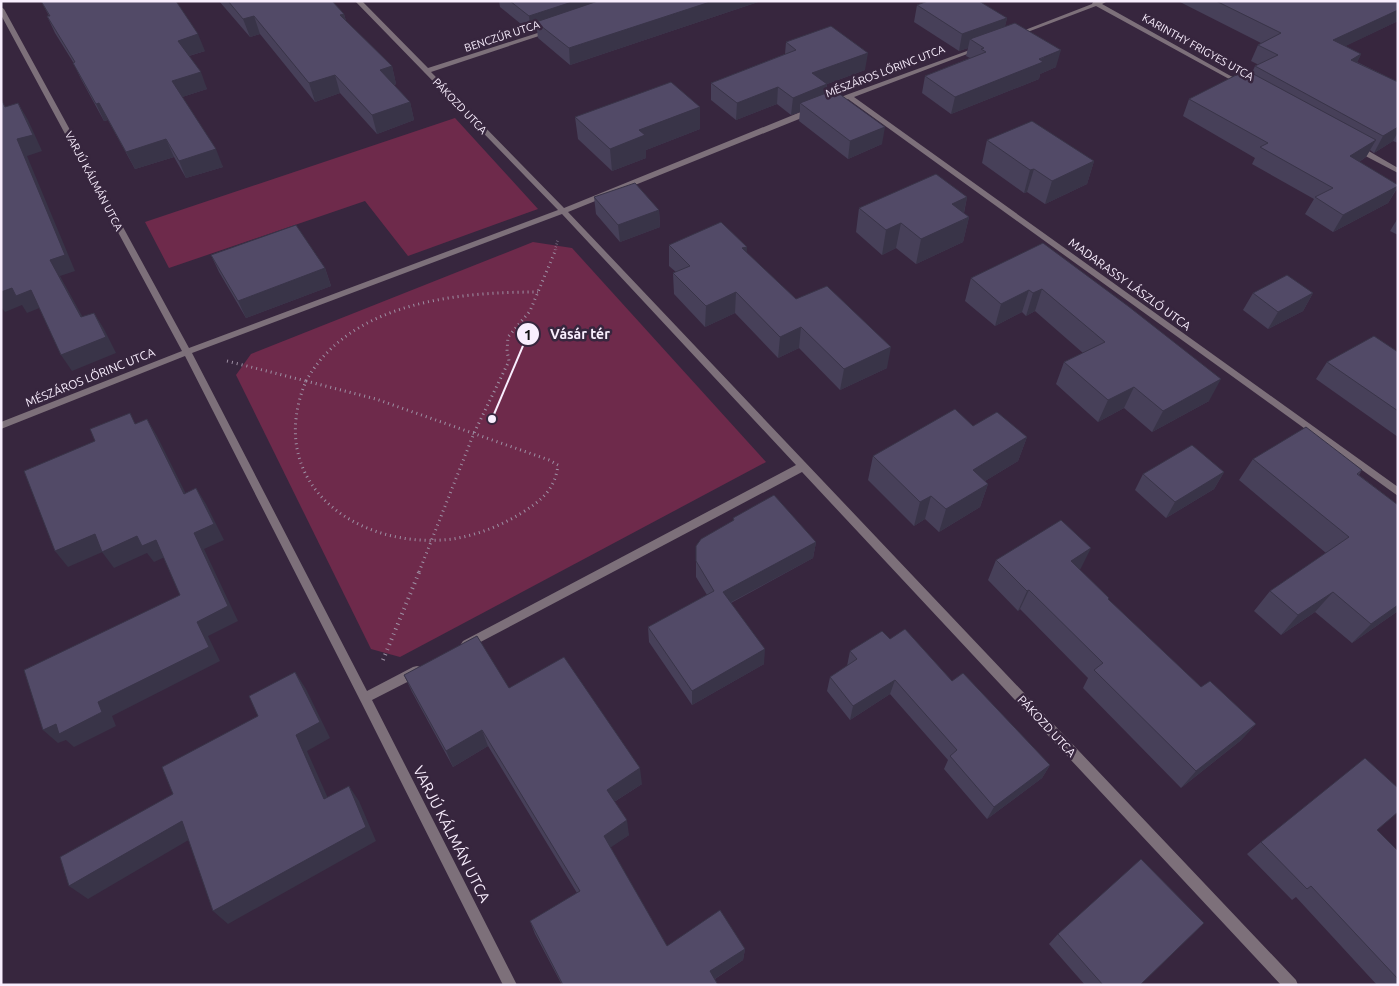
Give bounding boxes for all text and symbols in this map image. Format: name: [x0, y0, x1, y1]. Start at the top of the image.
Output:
street label: KARINTHY FRIGYES UTCA: [1140, 11, 1257, 83]
street label: BENCZÚR UTCA: [462, 17, 542, 54]
street label: MÉSZÁROS LŐRINC UTCA: [823, 41, 947, 99]
street label: PÁKOZD UTCA: [431, 75, 491, 137]
street label: VARJÚ KÁLMÁN UTCA: [63, 129, 127, 233]
street label: MADARASSY LÁSZLÓ UTCA: [1066, 235, 1194, 333]
callout: Vásár tér: [516, 320, 620, 349]
text: 1: [524, 326, 532, 343]
text: Vásár tér: [550, 326, 610, 342]
street label: MÉSZÁROS LŐRINC UTCA: [23, 345, 157, 409]
street label: PÁKOZD UTCA: [1015, 693, 1079, 759]
street label: VARJÚ KÁLMÁN UTCA: [410, 763, 494, 905]

